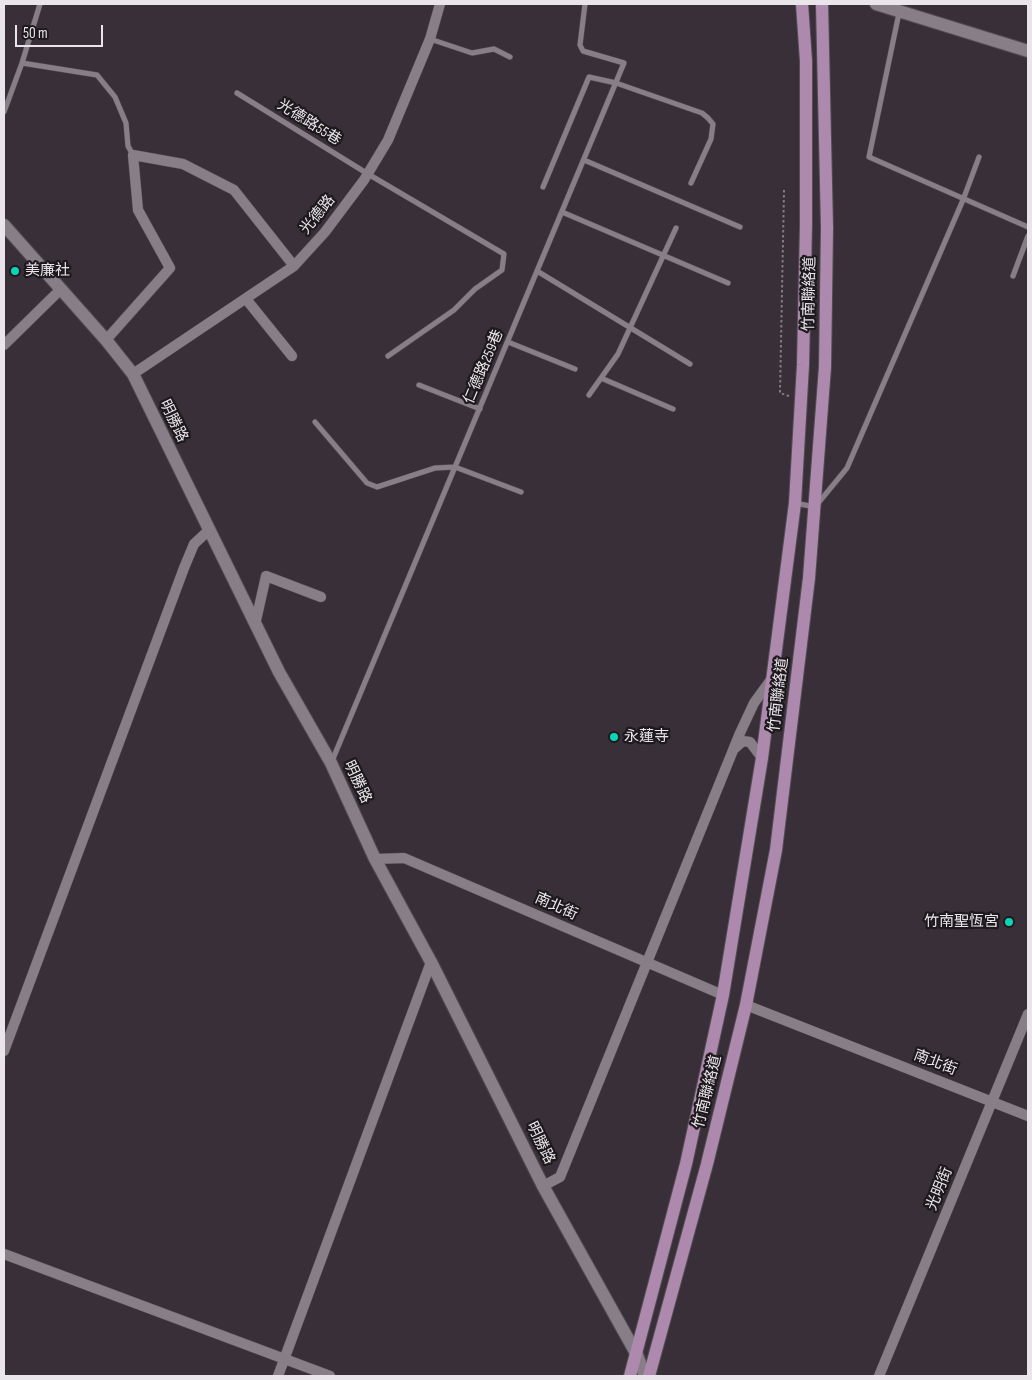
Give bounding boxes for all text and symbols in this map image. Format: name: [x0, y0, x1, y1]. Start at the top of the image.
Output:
scale bar: [18, 15, 105, 47]
text: 50 m: [23, 24, 48, 43]
street label: 光德路55巷: [274, 96, 344, 150]
street label: 光德路: [297, 192, 339, 238]
street label: 竹南聯絡道: [800, 256, 820, 332]
place label: 美廉社: [25, 262, 70, 280]
marker: 美廉社: [9, 265, 21, 277]
street label: 仁德路259巷: [460, 327, 508, 407]
street label: 明勝路: [155, 397, 191, 445]
street label: 竹南聯絡道: [765, 657, 793, 733]
place label: 永蓮寺: [624, 728, 669, 746]
marker: 永蓮寺: [608, 731, 620, 743]
street label: 明勝路: [339, 758, 375, 806]
street label: 南北街: [532, 890, 580, 924]
place label: 竹南聖恆宮: [924, 913, 999, 931]
marker: 竹南聖恆宮: [1003, 916, 1015, 928]
street label: 南北街: [911, 1047, 959, 1079]
street label: 竹南聯絡道: [690, 1053, 726, 1131]
street label: 明勝路: [522, 1119, 558, 1167]
street label: 光明街: [923, 1165, 957, 1213]

